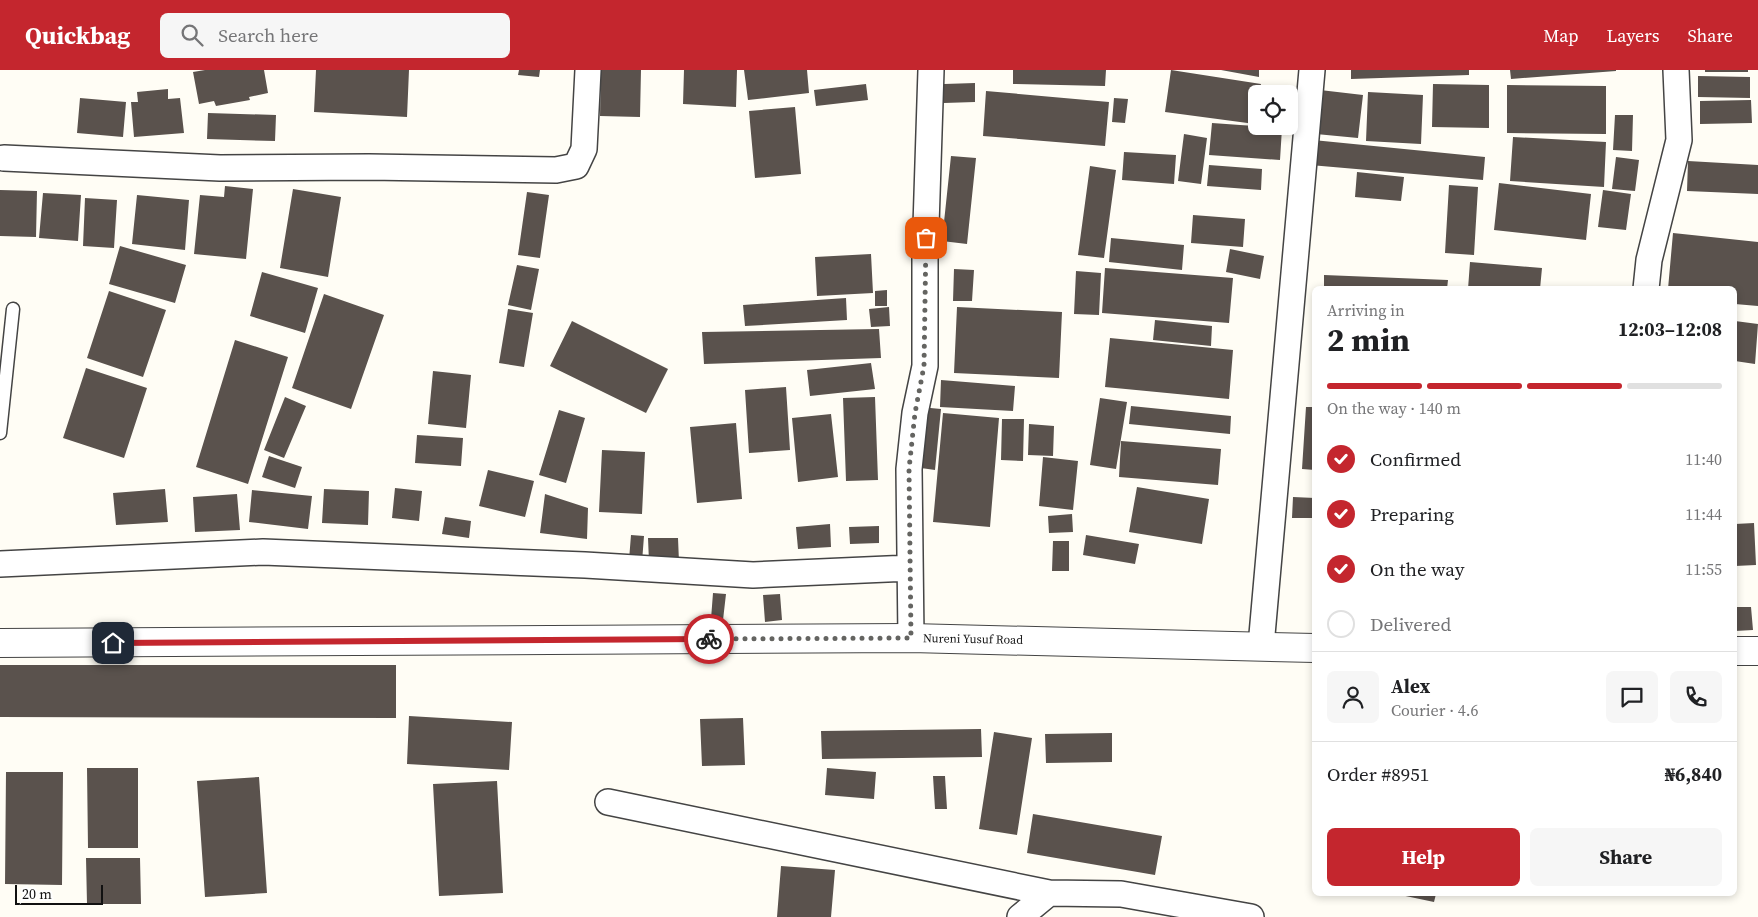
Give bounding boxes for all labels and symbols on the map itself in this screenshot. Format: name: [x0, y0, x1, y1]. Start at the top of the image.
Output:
pin: [905, 217, 947, 259]
courier: [684, 614, 734, 664]
pin: [92, 622, 134, 664]
street label: Nureni Yusuf Road: [923, 630, 1023, 648]
scale bar: [15, 882, 102, 905]

